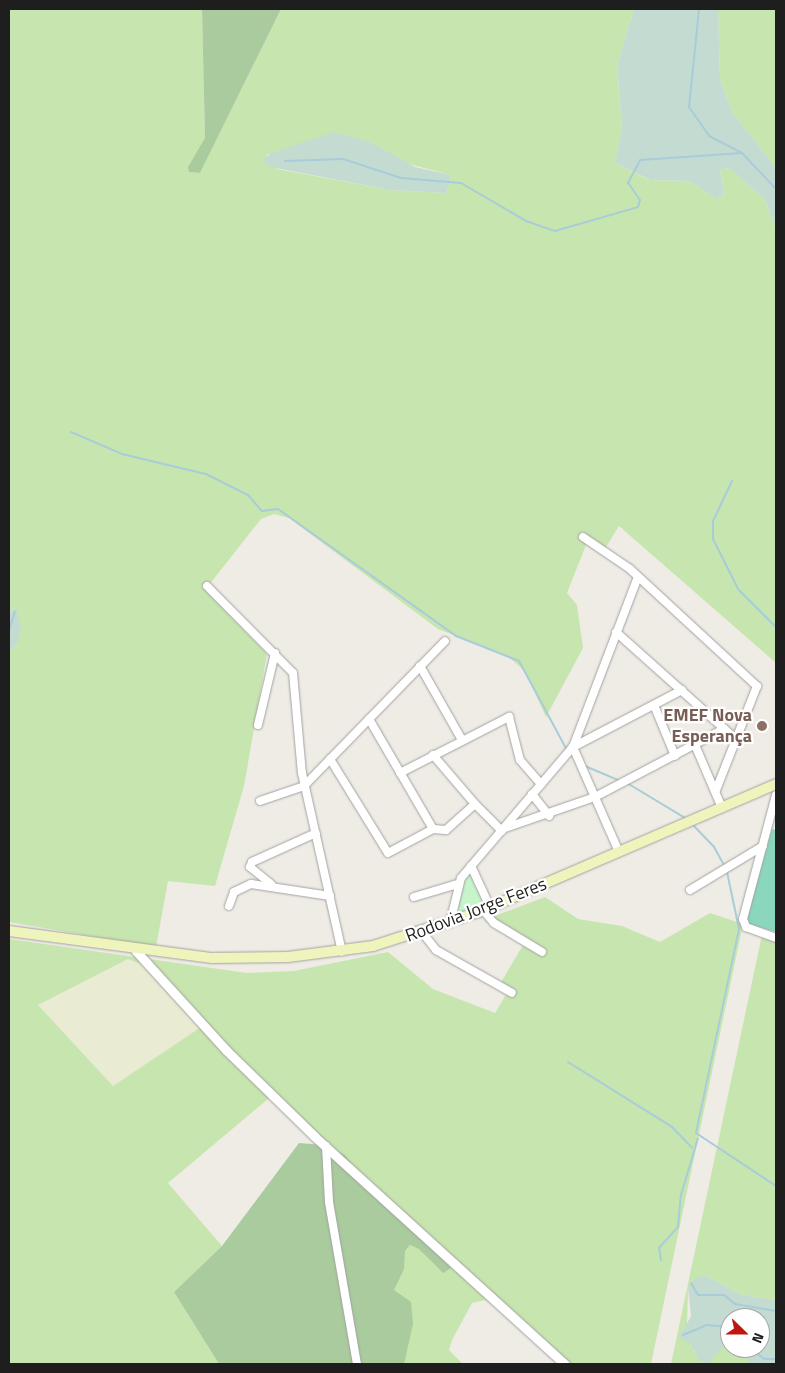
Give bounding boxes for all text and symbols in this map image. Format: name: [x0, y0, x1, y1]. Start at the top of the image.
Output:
place label: EMEF Nova Esperança: [663, 705, 752, 748]
marker: EMEF Nova Esperança: [756, 720, 768, 732]
street label: Rodovia Jorge Feres: [402, 873, 550, 947]
north arrow: [720, 1308, 770, 1358]
text: N: [747, 1330, 770, 1347]

